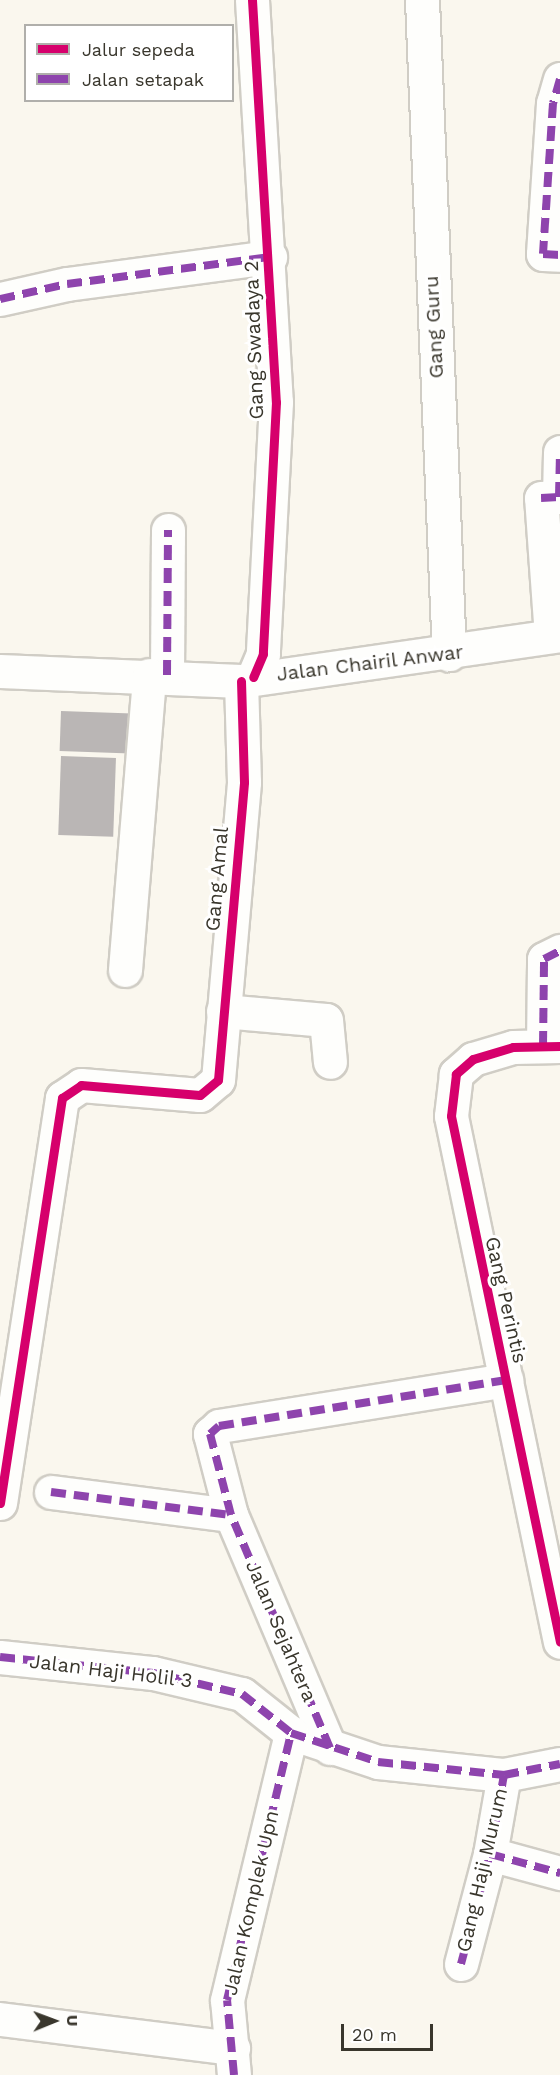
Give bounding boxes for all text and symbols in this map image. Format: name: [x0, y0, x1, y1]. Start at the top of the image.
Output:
legend: [24, 24, 234, 102]
text: Jalur sepeda: [82, 39, 195, 60]
text: Jalan setapak: [82, 69, 204, 90]
street label: Gang Swadaya 2: [239, 260, 269, 420]
street label: Gang Guru: [419, 275, 449, 379]
street label: Jalan Chairil Anwar: [275, 640, 465, 686]
street label: Gang Amal: [200, 825, 234, 933]
street label: Gang Perintis: [480, 1234, 532, 1366]
street label: Jalan Sejahtera: [240, 1557, 322, 1705]
street label: Jalan Haji Holil 3: [28, 1649, 194, 1693]
street label: Gang Haji Murum: [451, 1786, 513, 1954]
street label: Jalan Komplek Upn: [218, 1808, 284, 1998]
north arrow: [24, 1991, 84, 2051]
scale bar: [344, 2012, 436, 2050]
text: U: [63, 2015, 82, 2027]
text: 20 m: [352, 2024, 397, 2045]

